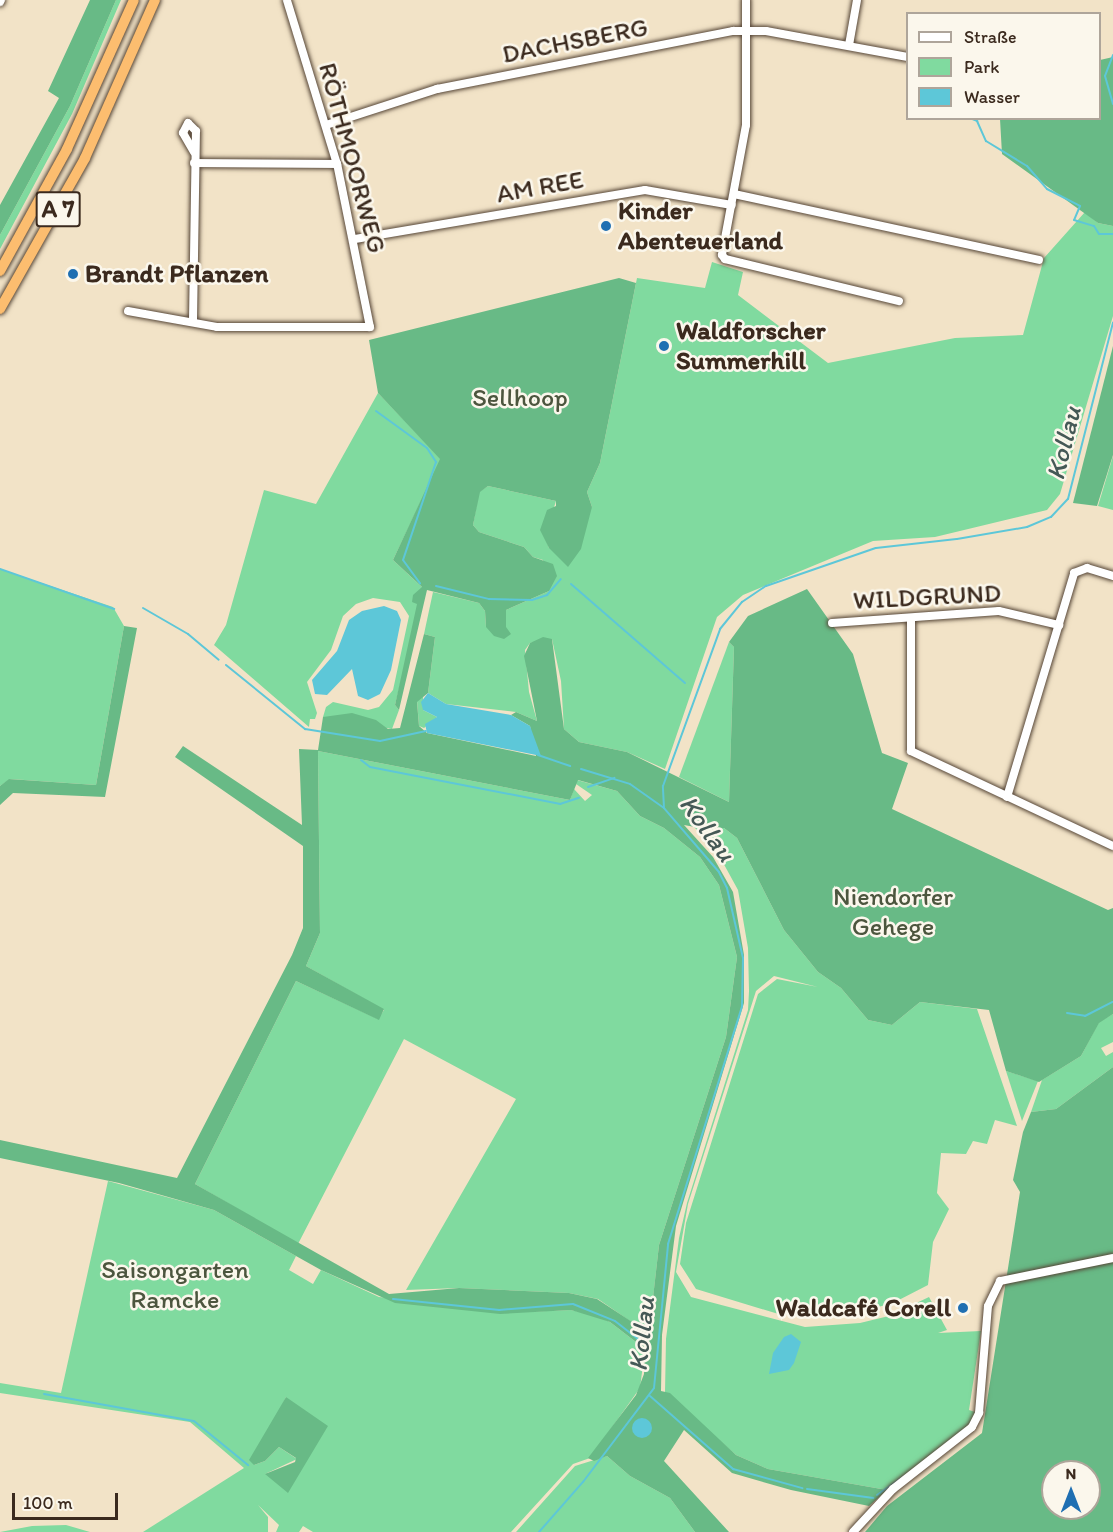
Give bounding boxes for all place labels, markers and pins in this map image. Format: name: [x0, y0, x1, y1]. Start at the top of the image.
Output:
place label: Kinder Abenteuerland: [618, 195, 783, 256]
marker: Kinder Abenteuerland: [599, 219, 613, 233]
place label: Brandt Pflanzen: [85, 258, 268, 290]
marker: Brandt Pflanzen: [66, 267, 80, 281]
place label: Waldforscher Summerhill: [676, 315, 826, 376]
marker: Waldforscher Summerhill: [657, 339, 671, 353]
place label: Waldcafé Corell: [775, 1292, 951, 1324]
marker: Waldcafé Corell: [956, 1301, 970, 1315]

